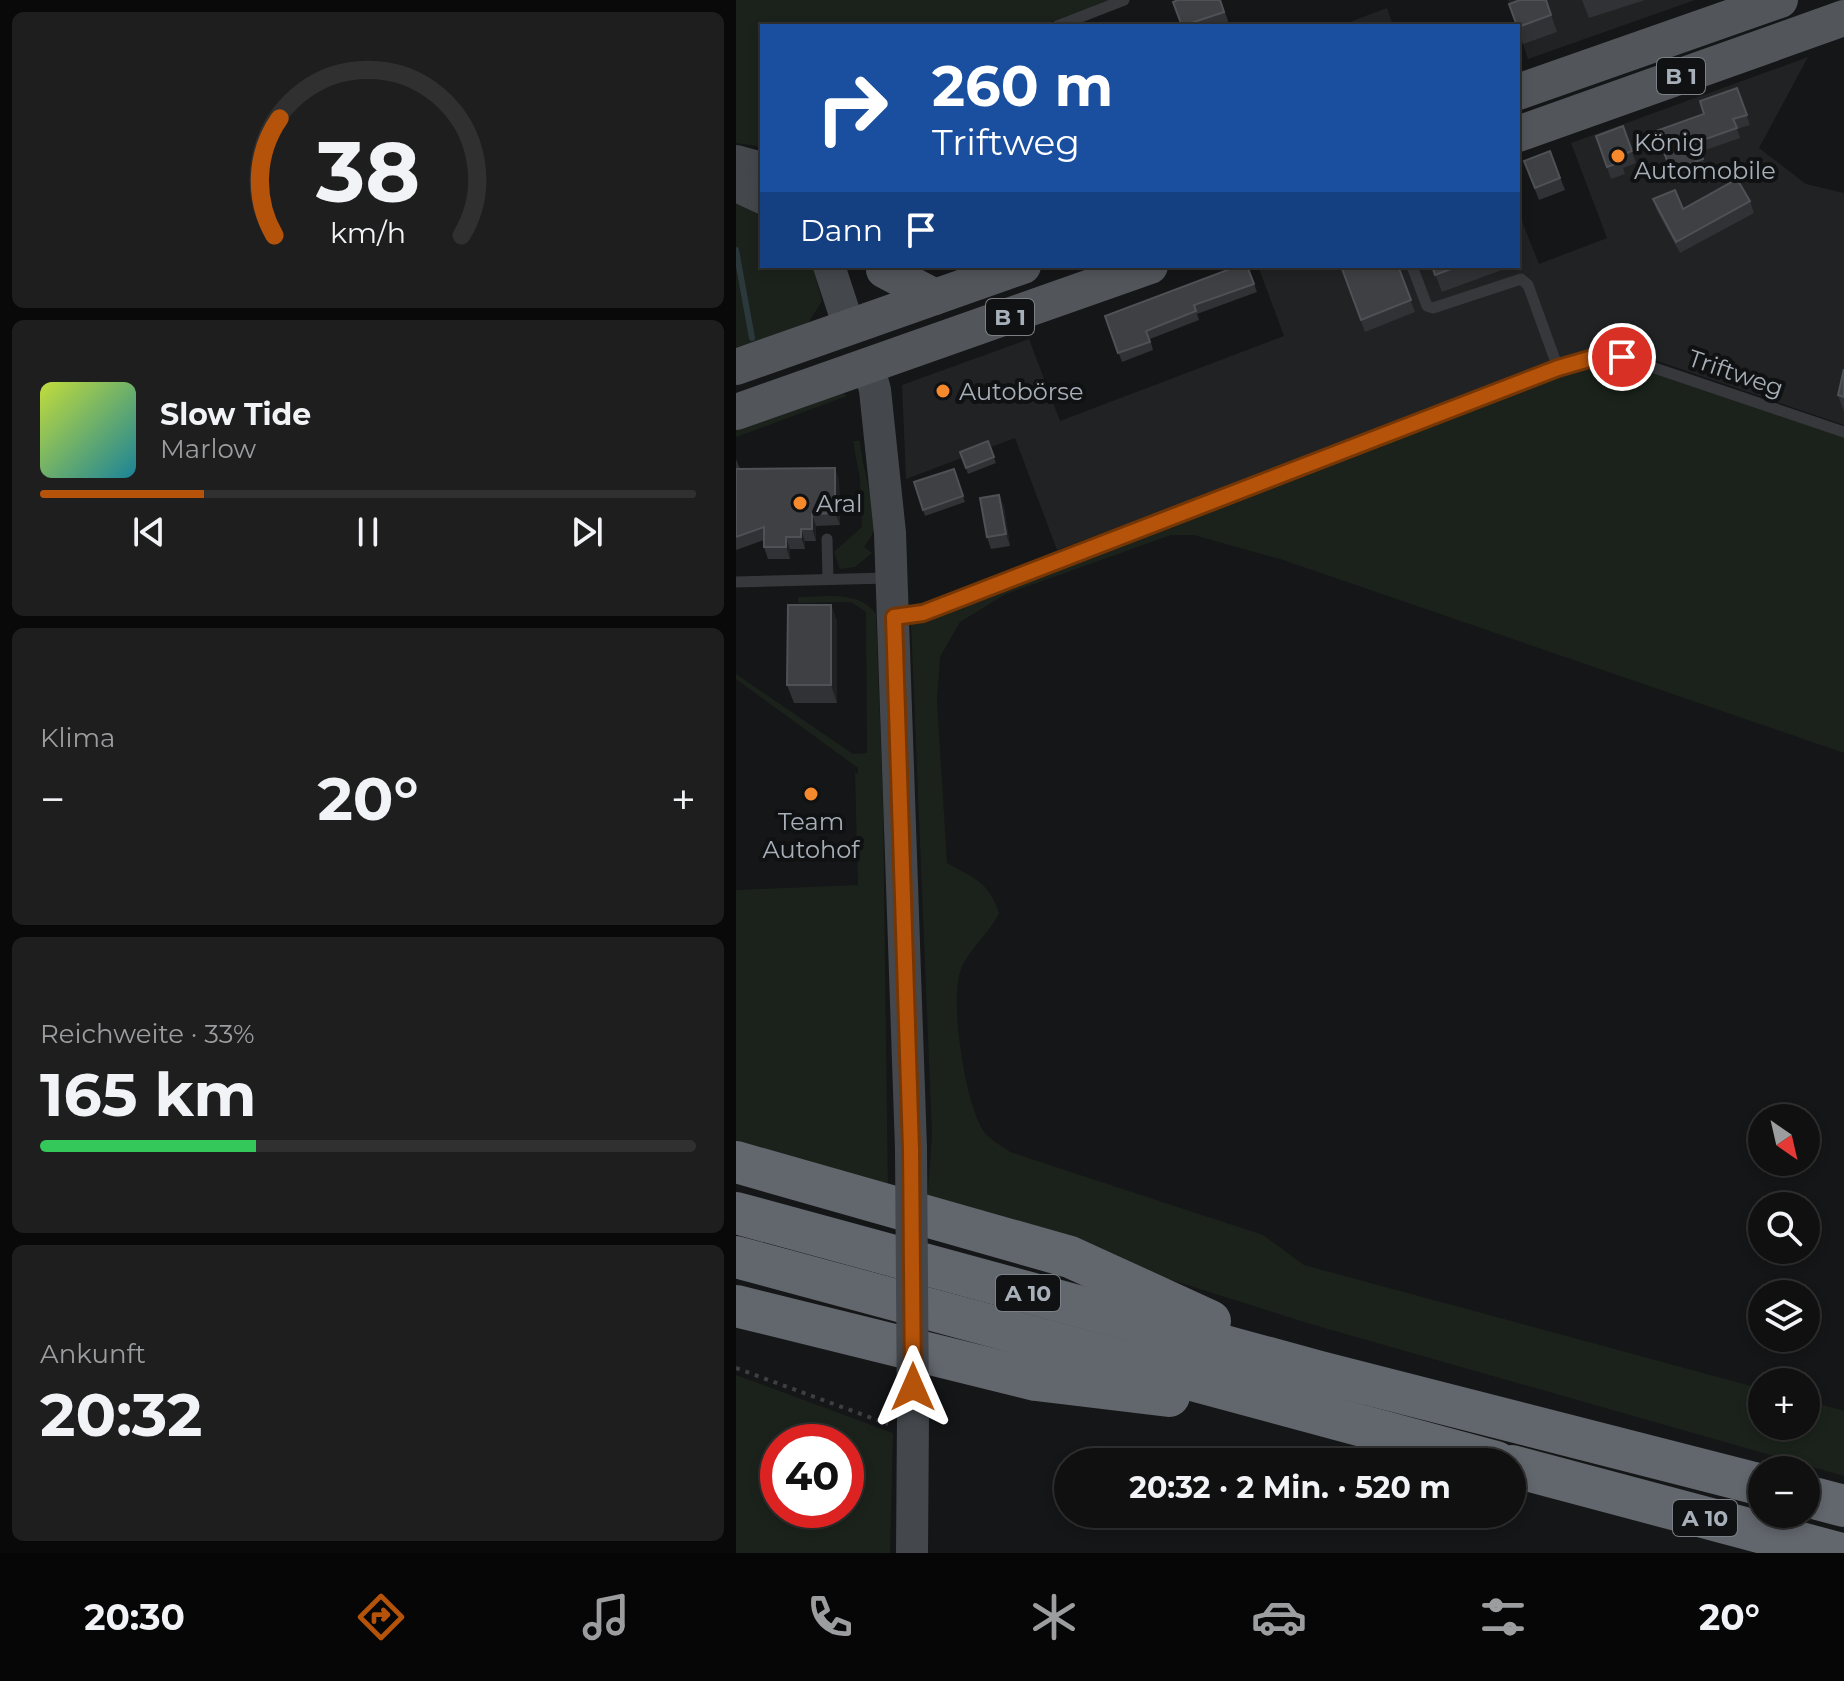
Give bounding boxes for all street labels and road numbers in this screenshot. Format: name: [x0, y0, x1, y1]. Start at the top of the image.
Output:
road number: B 1: [1657, 58, 1705, 94]
road number: B 1: [986, 299, 1034, 335]
street label: Triftweg: [1685, 343, 1787, 403]
road number: A 10: [996, 1275, 1060, 1311]
road number: A 10: [1673, 1500, 1737, 1536]

